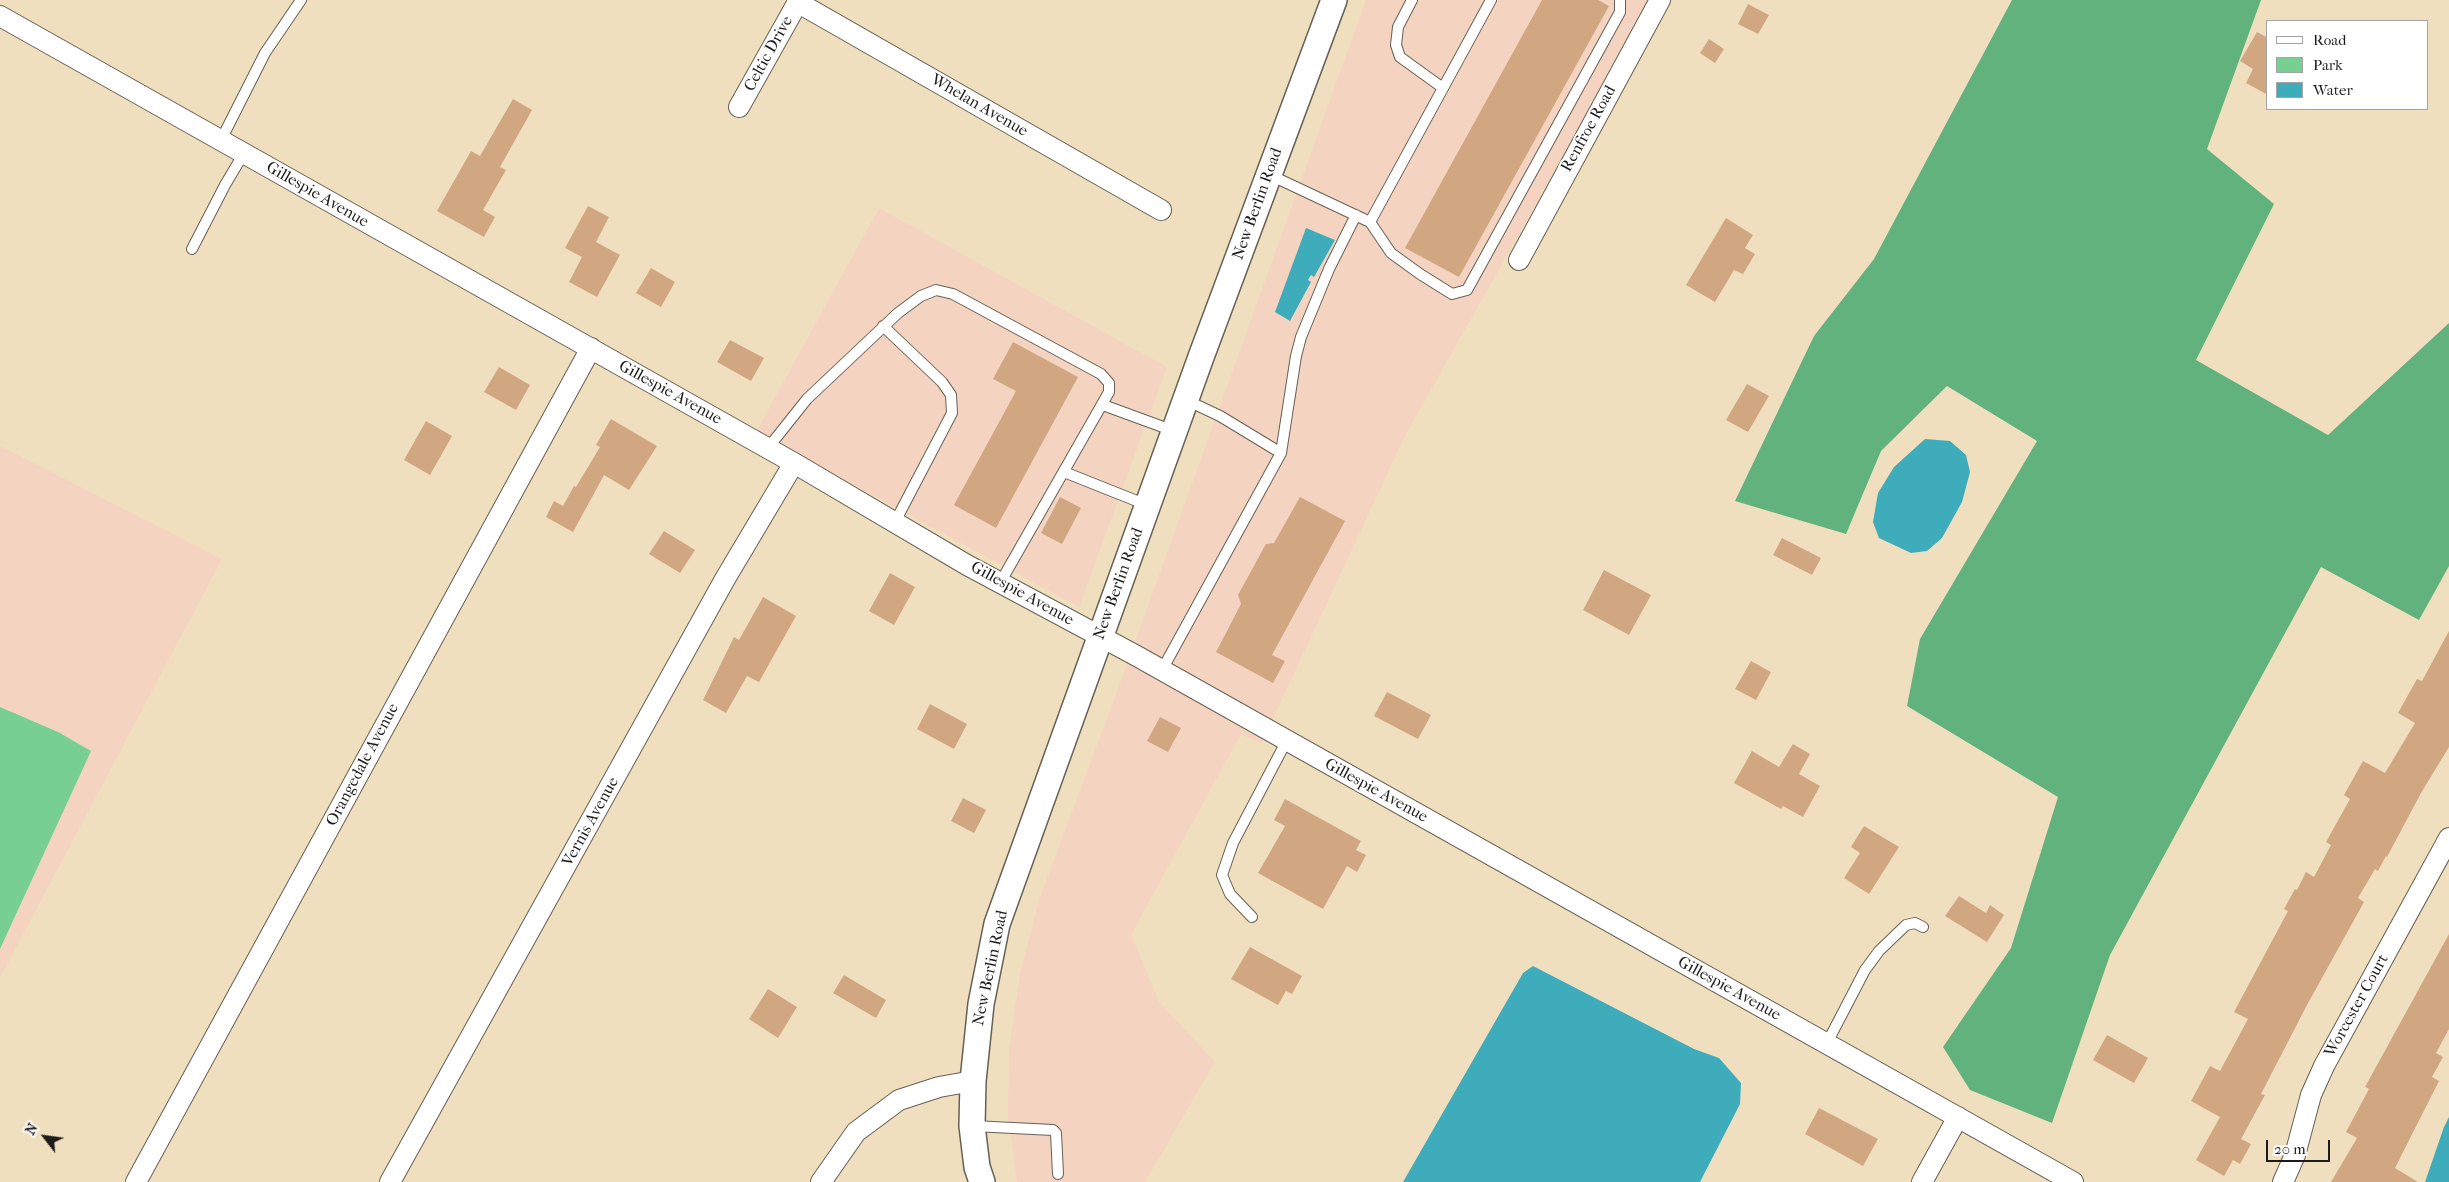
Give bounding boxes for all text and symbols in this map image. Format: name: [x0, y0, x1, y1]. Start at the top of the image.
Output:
street label: Celtic Drive: [741, 13, 797, 95]
legend: [2266, 20, 2429, 110]
text: Road: [2313, 31, 2346, 49]
text: Park: [2313, 56, 2343, 74]
street label: Whelan Avenue: [927, 71, 1031, 141]
text: Water: [2313, 81, 2353, 99]
street label: Renfroe Road: [1557, 83, 1621, 175]
street label: New Berlin Road: [1229, 146, 1287, 262]
street label: Gillespie Avenue: [262, 158, 372, 232]
street label: Gillespie Avenue: [615, 357, 725, 429]
street label: New Berlin Road: [1090, 526, 1148, 642]
street label: Gillespie Avenue: [967, 558, 1077, 630]
street label: Orangedale Avenue: [323, 700, 403, 830]
street label: Gillespie Avenue: [1321, 755, 1431, 827]
street label: Vernis Avenue: [559, 774, 623, 870]
street label: New Berlin Road: [969, 909, 1013, 1027]
street label: Worcester Court: [2321, 951, 2393, 1061]
street label: Gillespie Avenue: [1674, 953, 1784, 1025]
north arrow: [20, 1112, 70, 1162]
text: N: [22, 1120, 42, 1138]
scale bar: [2269, 1130, 2333, 1162]
text: 20 m: [2274, 1140, 2306, 1158]

